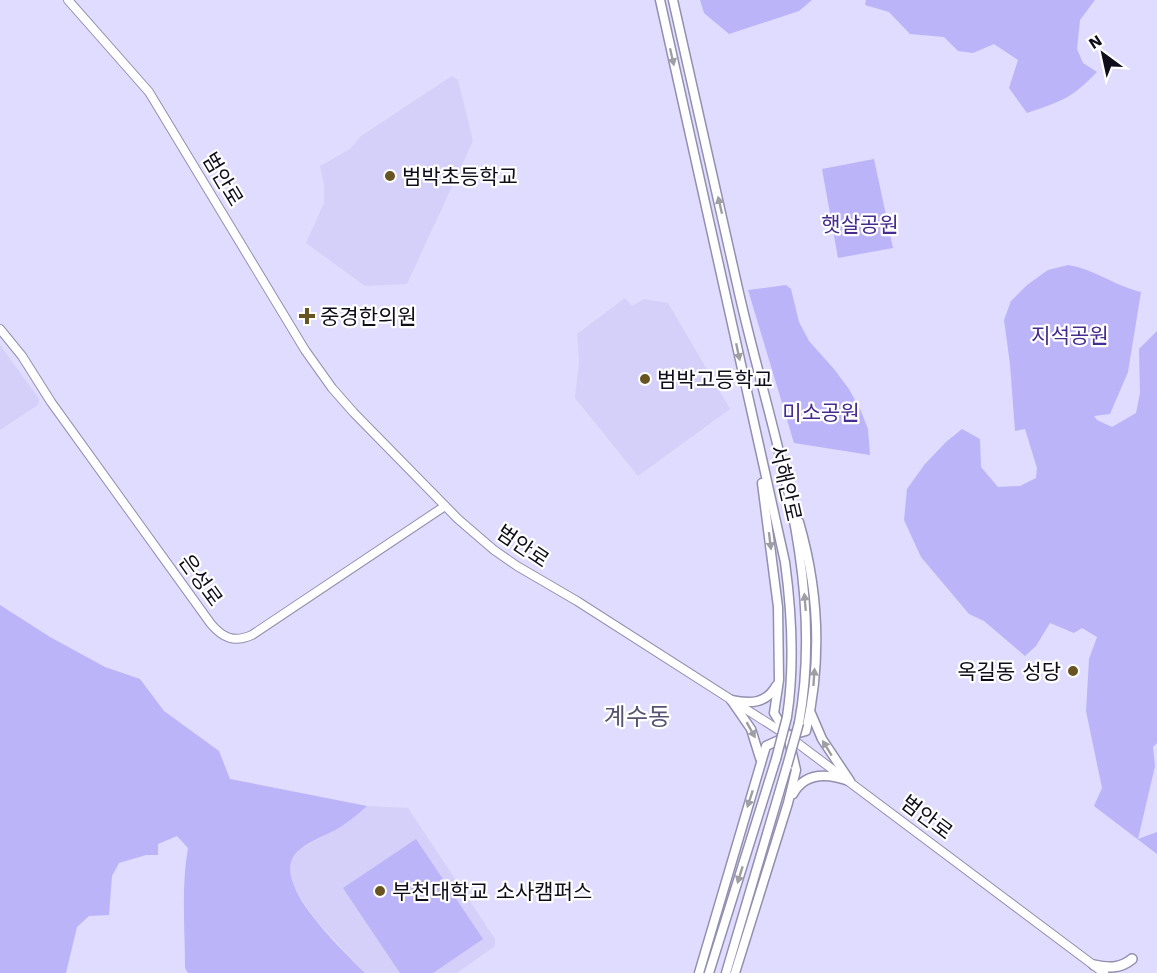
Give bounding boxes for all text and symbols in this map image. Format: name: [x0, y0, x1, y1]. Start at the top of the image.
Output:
north arrow: [1073, 24, 1133, 84]
text: N: [1085, 31, 1105, 53]
one-way arrow: [668, 48, 678, 66]
street label: 범안로: [197, 148, 249, 210]
place label: 범박초등학교: [402, 164, 518, 189]
marker: 범박초등학교: [383, 169, 397, 183]
one-way arrow: [714, 195, 724, 214]
park label: 햇살공원: [821, 212, 899, 237]
place label: 중경한의원: [320, 304, 417, 329]
marker: 중경한의원: [298, 307, 316, 325]
park label: 지석공원: [1031, 323, 1109, 348]
one-way arrow: [733, 343, 743, 362]
place label: 범박고등학교: [657, 367, 773, 392]
marker: 범박고등학교: [638, 372, 652, 386]
park label: 미소공원: [782, 400, 860, 425]
street label: 서해안로: [765, 443, 807, 523]
street label: 범안로: [492, 519, 554, 573]
one-way arrow: [765, 532, 774, 551]
street label: 은성로: [174, 549, 228, 611]
one-way arrow: [800, 592, 810, 611]
place label: 옥길동 성당: [957, 659, 1061, 684]
marker: 옥길동 성당: [1066, 664, 1080, 678]
one-way arrow: [810, 668, 819, 687]
district label: 계수동: [604, 703, 670, 731]
one-way arrow: [746, 722, 756, 739]
one-way arrow: [822, 739, 832, 756]
one-way arrow: [744, 790, 754, 808]
street label: 범안로: [896, 790, 958, 844]
one-way arrow: [735, 866, 744, 884]
place label: 부천대학교 소사캠퍼스: [392, 879, 592, 904]
marker: 부천대학교 소사캠퍼스: [373, 884, 387, 898]

